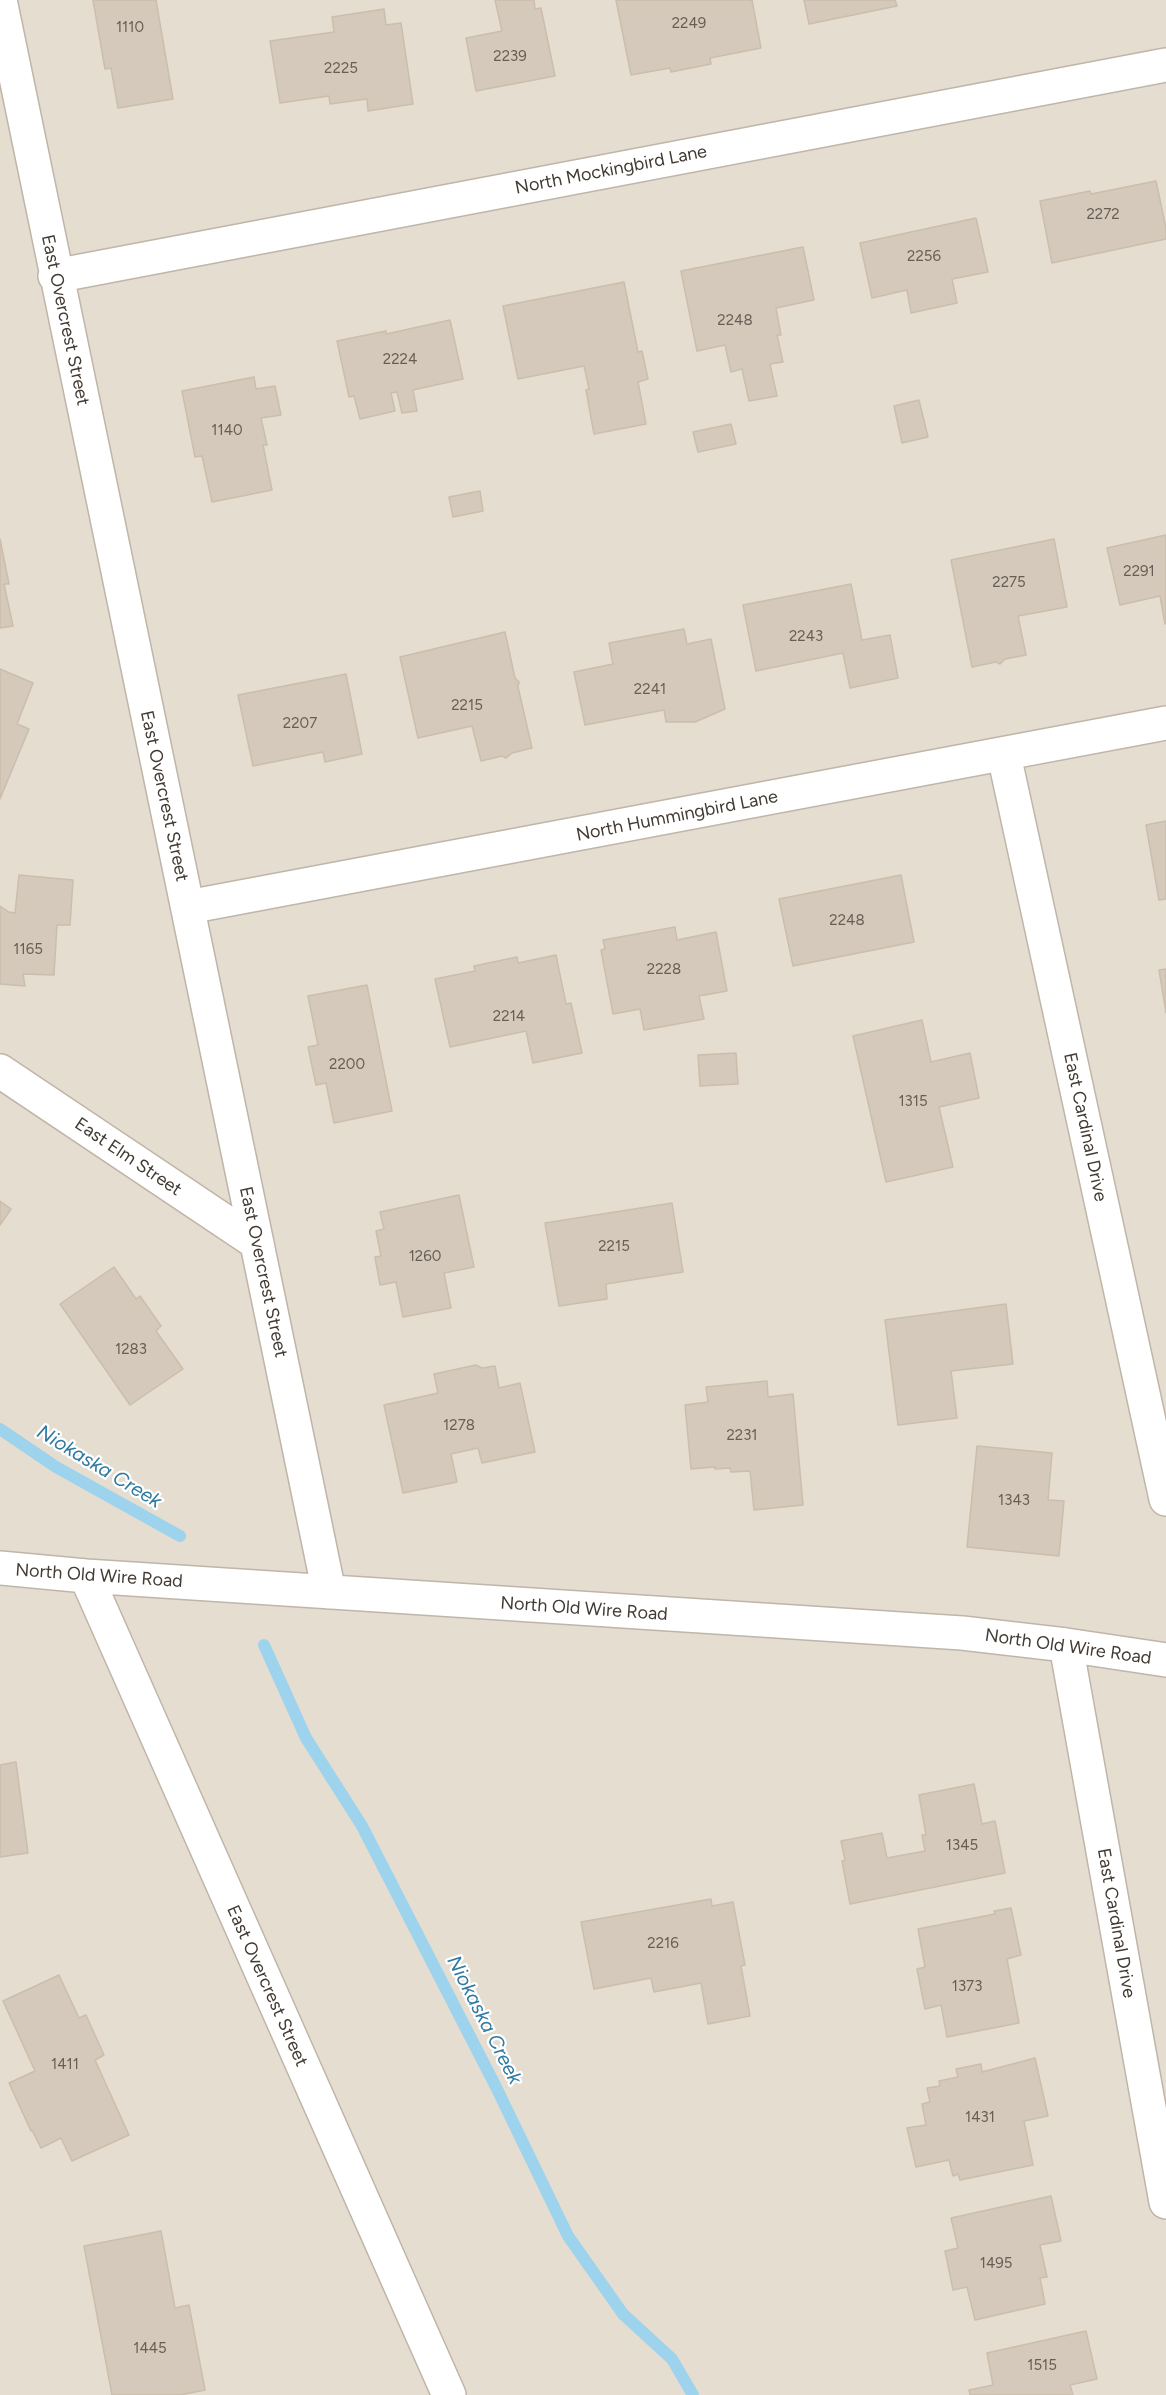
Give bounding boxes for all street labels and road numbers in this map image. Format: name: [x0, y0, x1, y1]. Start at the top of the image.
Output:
street label: North Mockingbird Lane: [513, 141, 709, 199]
street label: East Overcrest Street: [36, 233, 94, 407]
street label: East Overcrest Street: [135, 709, 193, 883]
street label: North Hummingbird Lane: [574, 786, 780, 846]
street label: East Cardinal Drive: [1059, 1051, 1111, 1203]
street label: East Elm Street: [70, 1113, 186, 1201]
street label: East Overcrest Street: [234, 1185, 292, 1359]
street label: North Old Wire Road: [14, 1559, 184, 1593]
street label: North Old Wire Road: [499, 1592, 669, 1626]
street label: North Old Wire Road: [983, 1625, 1153, 1669]
street label: East Cardinal Drive: [1092, 1846, 1140, 2000]
street label: East Overcrest Street: [222, 1902, 312, 2070]

